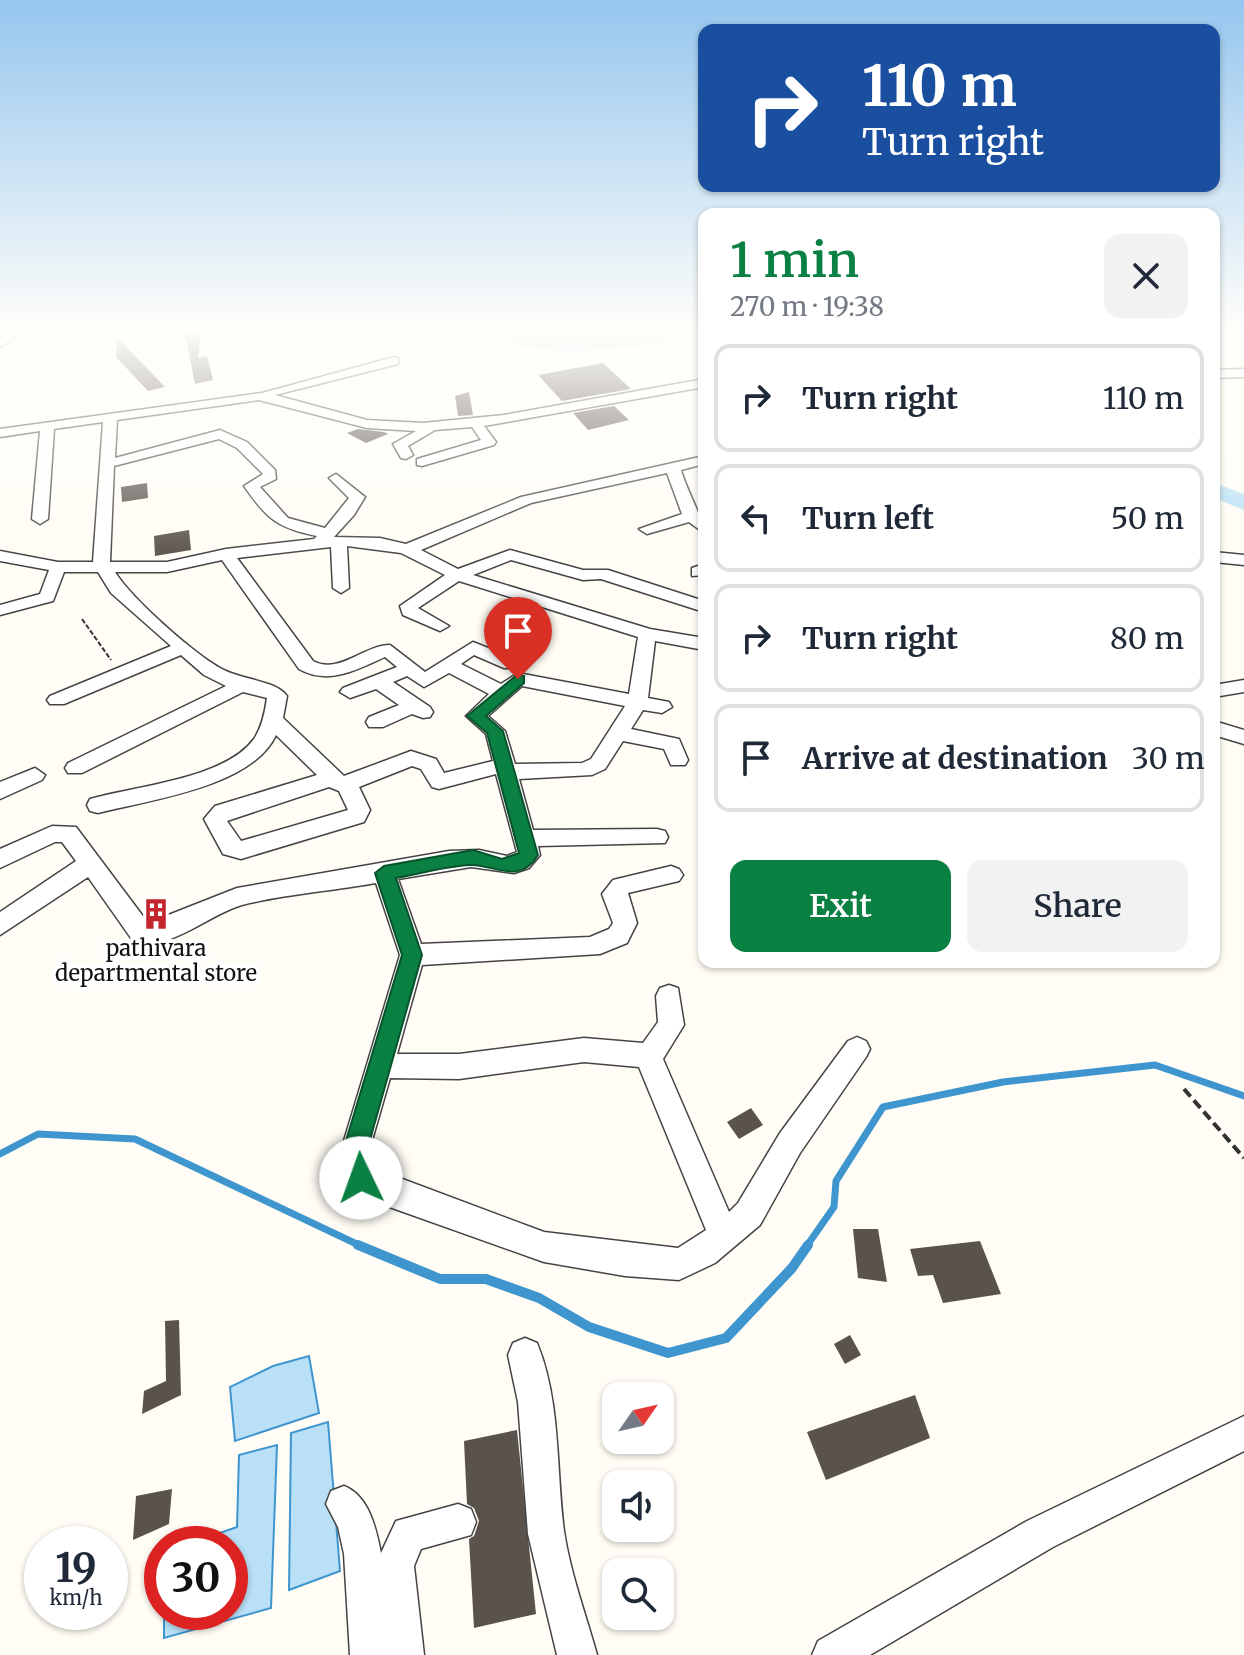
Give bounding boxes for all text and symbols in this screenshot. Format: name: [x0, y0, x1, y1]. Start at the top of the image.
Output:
text: 110 m: [862, 51, 1017, 121]
icon: right: [730, 56, 834, 160]
text: Turn right: [862, 120, 1044, 165]
text: 1 min: [730, 230, 859, 290]
button: close: [1104, 234, 1188, 318]
text: 270 m · 19:38: [730, 290, 884, 323]
icon: right: [734, 376, 778, 420]
text: Turn right: [802, 379, 958, 417]
text: 110 m: [1103, 379, 1184, 417]
icon: left: [734, 496, 778, 540]
text: Turn left: [802, 499, 934, 537]
text: 50 m: [1111, 499, 1184, 537]
pin: [484, 597, 552, 679]
icon: arrive: [496, 609, 540, 653]
icon: right: [734, 616, 778, 660]
text: Turn right: [802, 619, 958, 657]
text: 80 m: [1110, 619, 1184, 657]
icon: arrive: [734, 736, 778, 780]
text: Arrive at destination: [802, 739, 1108, 777]
text: 30 m: [1132, 739, 1205, 777]
button: Exit: [730, 860, 951, 952]
button: Share: [967, 860, 1188, 952]
building icon: pathivara departmental store: [139, 897, 173, 931]
place label: pathivara departmental store: [55, 934, 257, 987]
position arrow: [319, 1136, 403, 1220]
north arrow: [602, 1382, 674, 1454]
map controls: [602, 1382, 674, 1630]
button: sound: [602, 1470, 674, 1542]
speed limit sign: 30: [144, 1526, 248, 1630]
text: 19: [55, 1543, 97, 1593]
button: search: [602, 1558, 674, 1630]
text: km/h: [50, 1585, 102, 1610]

